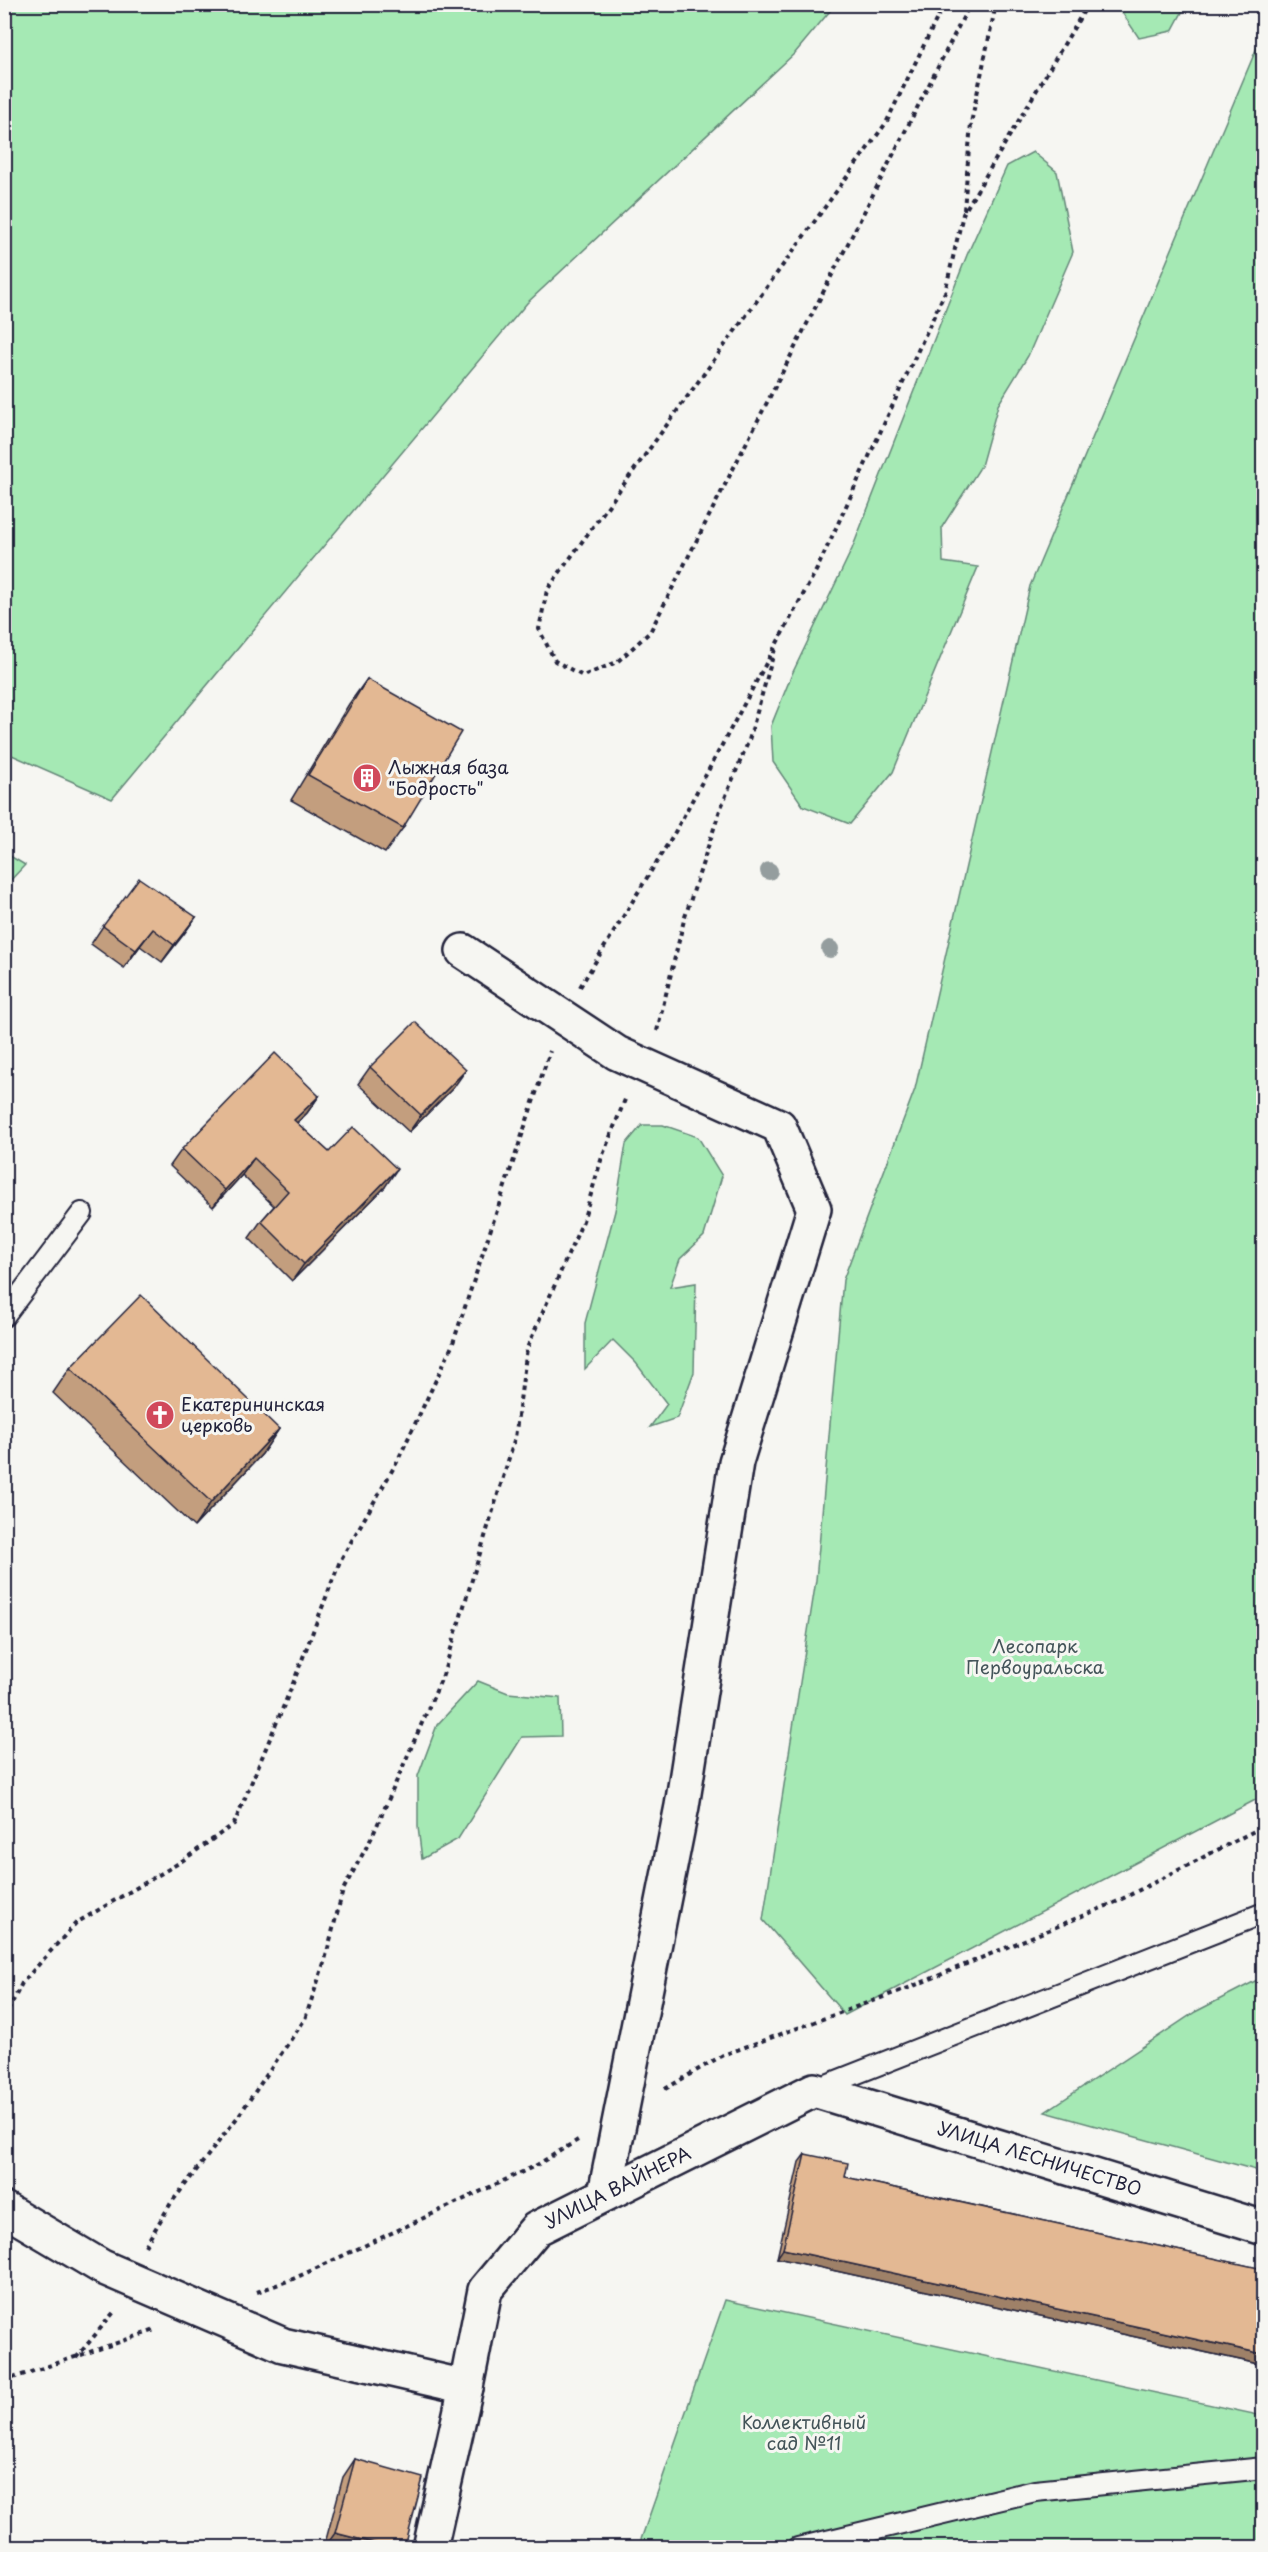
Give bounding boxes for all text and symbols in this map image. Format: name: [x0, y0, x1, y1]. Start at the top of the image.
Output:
place label: Лыжная база "Бодрость": [388, 753, 509, 801]
building icon: Лыжная база "Бодрость": [351, 762, 383, 794]
place label: Екатерининская церковь: [181, 1390, 325, 1438]
church icon: Екатерининская церковь: [144, 1399, 176, 1431]
park label: Лесопарк Первоуральска: [966, 1632, 1105, 1680]
street label: УЛИЦА ЛЕСНИЧЕСТВО: [935, 2114, 1145, 2202]
street label: УЛИЦА ВАЙНЕРА: [539, 2139, 695, 2235]
park label: Коллективный сад №11: [742, 2408, 866, 2456]

